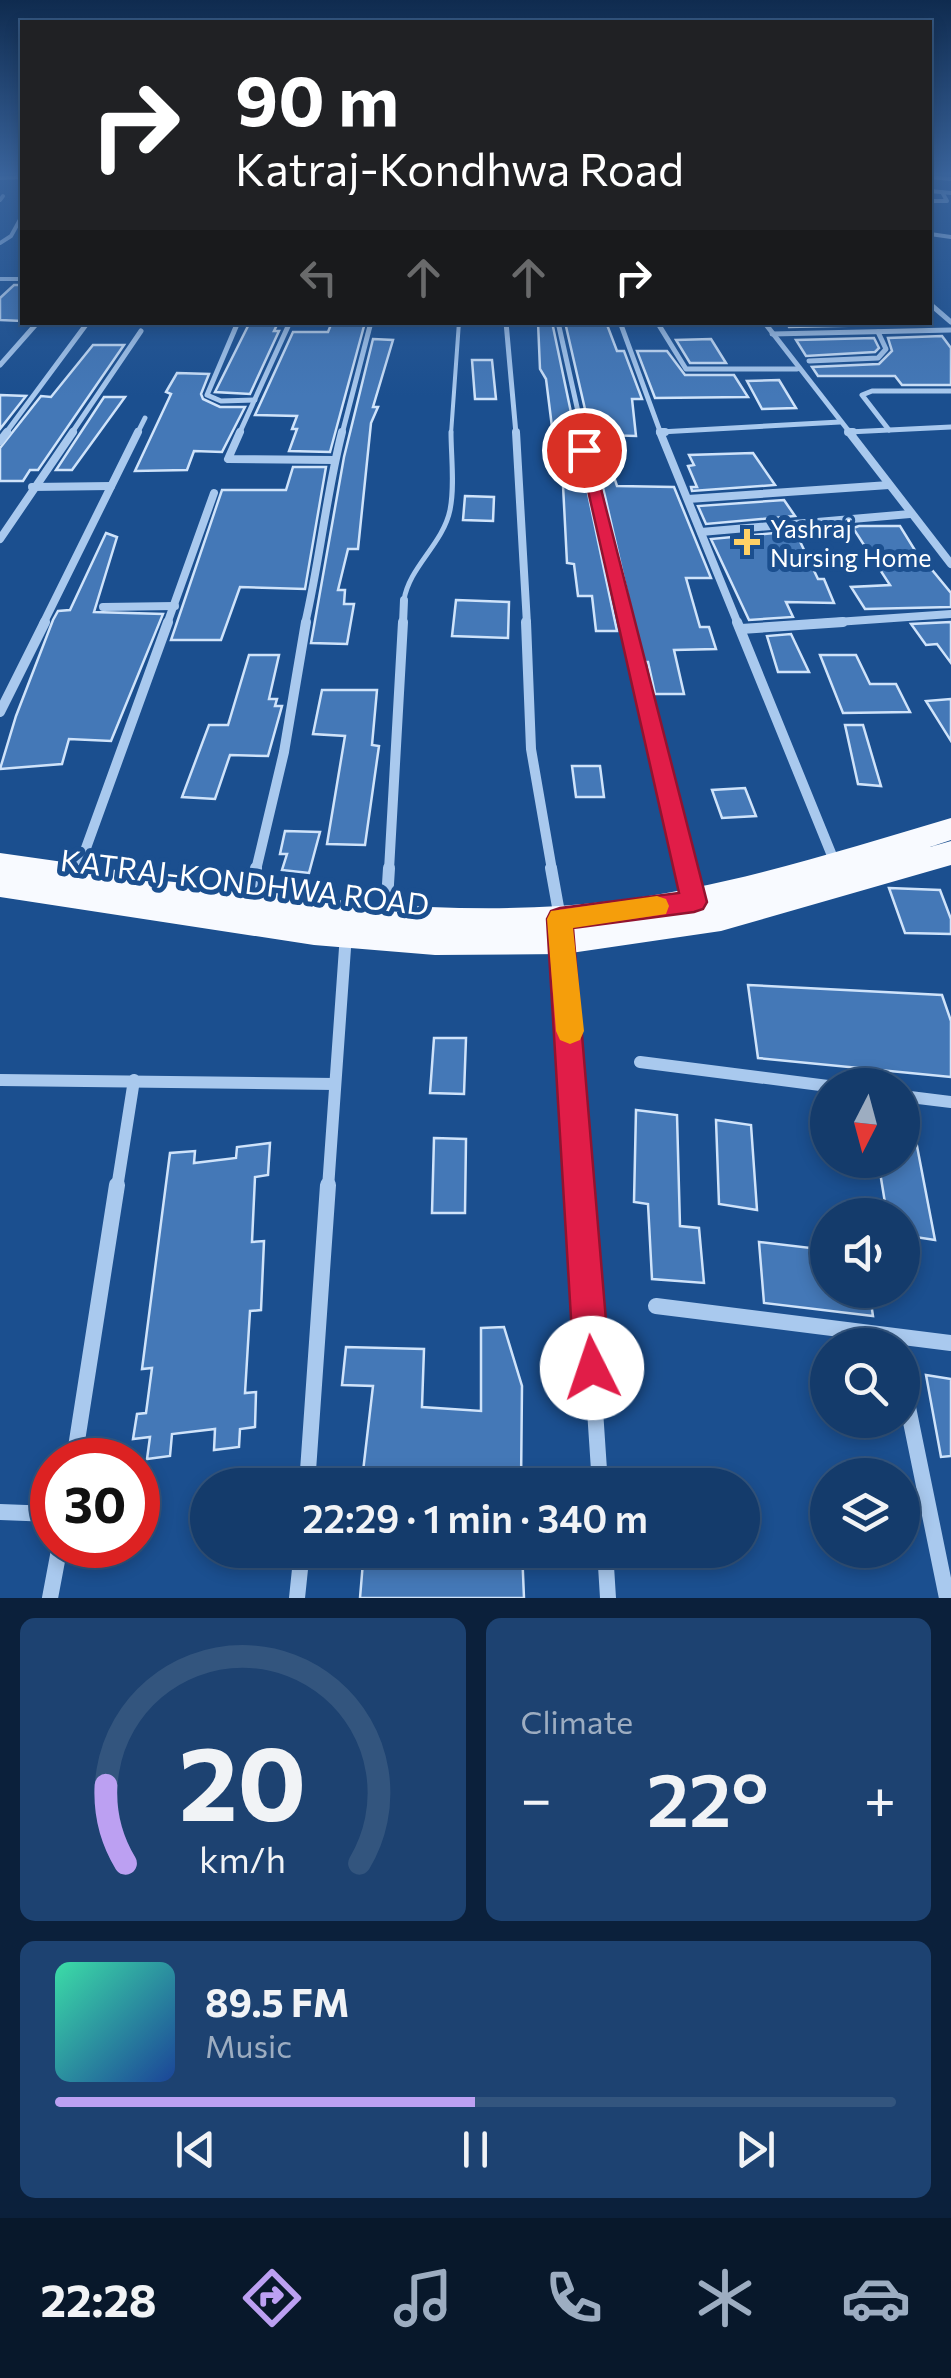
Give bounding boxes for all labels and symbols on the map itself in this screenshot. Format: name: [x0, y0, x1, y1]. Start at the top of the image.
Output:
pin: [542, 408, 627, 493]
place label: Yashraj Nursing Home: [770, 513, 932, 572]
marker: Yashraj Nursing Home: [734, 529, 760, 555]
street label: KATRAJ-KONDHWA ROAD: [58, 840, 432, 922]
north arrow: [810, 1068, 920, 1178]
position arrow: [540, 1316, 644, 1420]
speed limit sign: 30: [30, 1438, 160, 1568]

